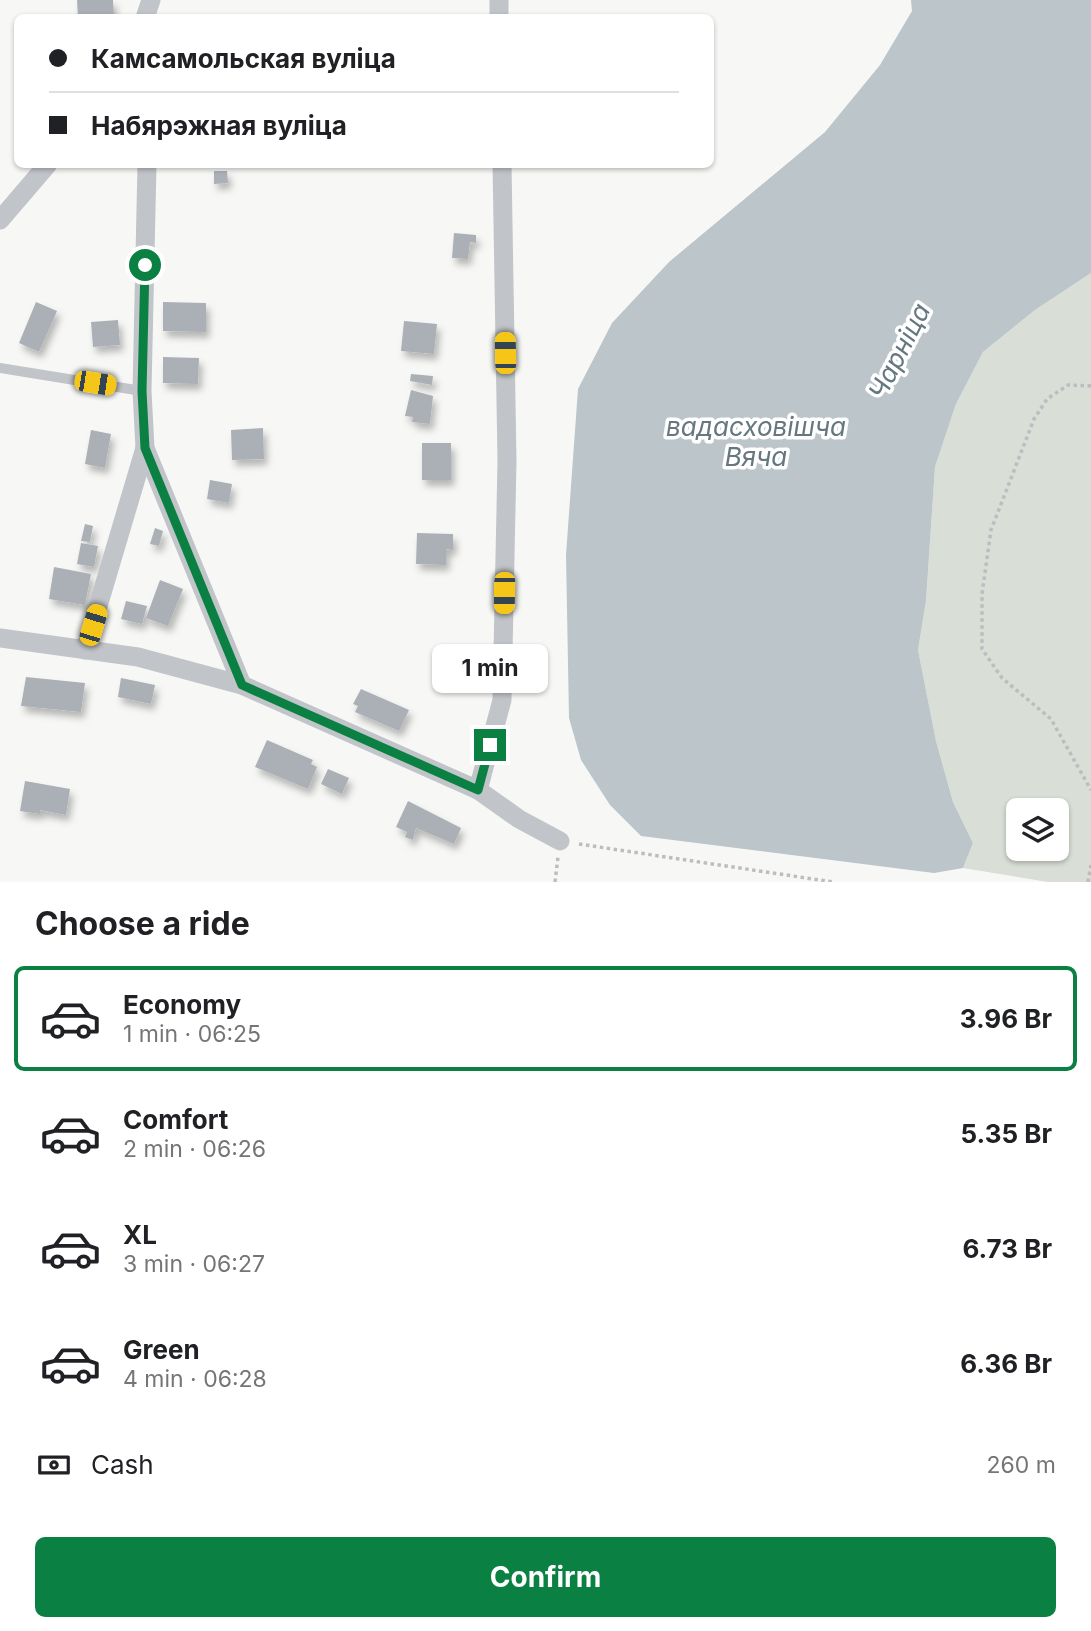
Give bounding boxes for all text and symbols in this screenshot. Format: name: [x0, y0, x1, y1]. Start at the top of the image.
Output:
text: Камсамольская вуліца: [91, 43, 396, 74]
text: Набярэжная вуліца: [91, 110, 347, 141]
route start: [129, 249, 161, 281]
water label: Чарніца: [862, 298, 936, 404]
car: [495, 332, 516, 374]
car: [73, 369, 118, 397]
water label: вадасховішча Вяча: [666, 411, 846, 472]
car: [494, 572, 515, 614]
car: [77, 602, 110, 648]
callout: 1 min: [432, 644, 548, 692]
text: 1 min: [462, 654, 518, 682]
route end: [474, 729, 506, 761]
map controls: [1006, 798, 1069, 861]
button: layers: [1006, 798, 1069, 861]
text: Choose a ride: [35, 904, 250, 943]
icon: car: [39, 987, 102, 1050]
text: Economy: [123, 989, 241, 1020]
text: 3.96 Br: [960, 1003, 1052, 1034]
text: 1 min · 06:25: [123, 1020, 261, 1048]
icon: car: [39, 1102, 102, 1165]
text: Comfort: [123, 1104, 228, 1135]
text: 5.35 Br: [961, 1118, 1052, 1149]
text: 2 min · 06:26: [123, 1135, 266, 1163]
icon: car: [39, 1217, 102, 1280]
text: XL: [123, 1219, 157, 1250]
text: 6.73 Br: [962, 1233, 1052, 1264]
text: 3 min · 06:27: [123, 1250, 265, 1278]
icon: car: [39, 1332, 102, 1395]
text: Green: [123, 1334, 200, 1365]
text: 6.36 Br: [960, 1348, 1052, 1379]
text: 4 min · 06:28: [123, 1365, 267, 1393]
icon: cash: [35, 1446, 73, 1484]
text: Cash: [91, 1449, 154, 1480]
text: 260 m: [987, 1451, 1056, 1479]
button: Confirm: [35, 1537, 1056, 1617]

